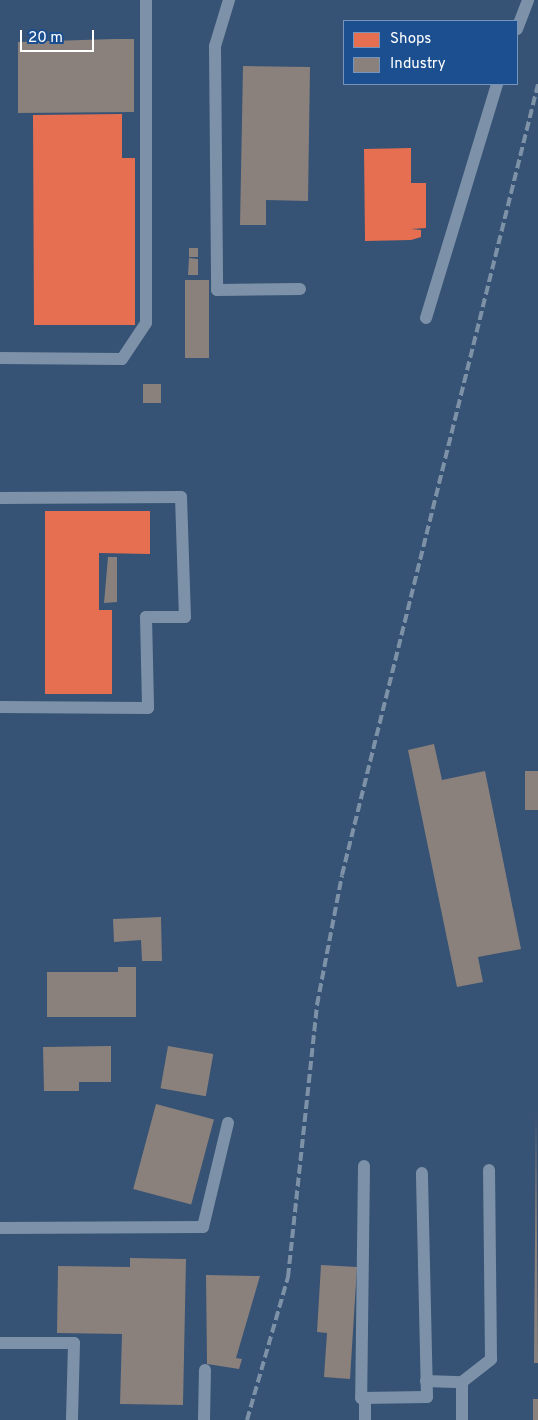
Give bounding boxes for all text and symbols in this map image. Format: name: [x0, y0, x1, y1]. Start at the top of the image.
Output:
scale bar: [22, 20, 96, 52]
legend: [343, 20, 518, 85]
text: 20 m: [28, 29, 63, 48]
text: Shops: [390, 30, 431, 49]
text: Industry: [390, 55, 446, 74]

